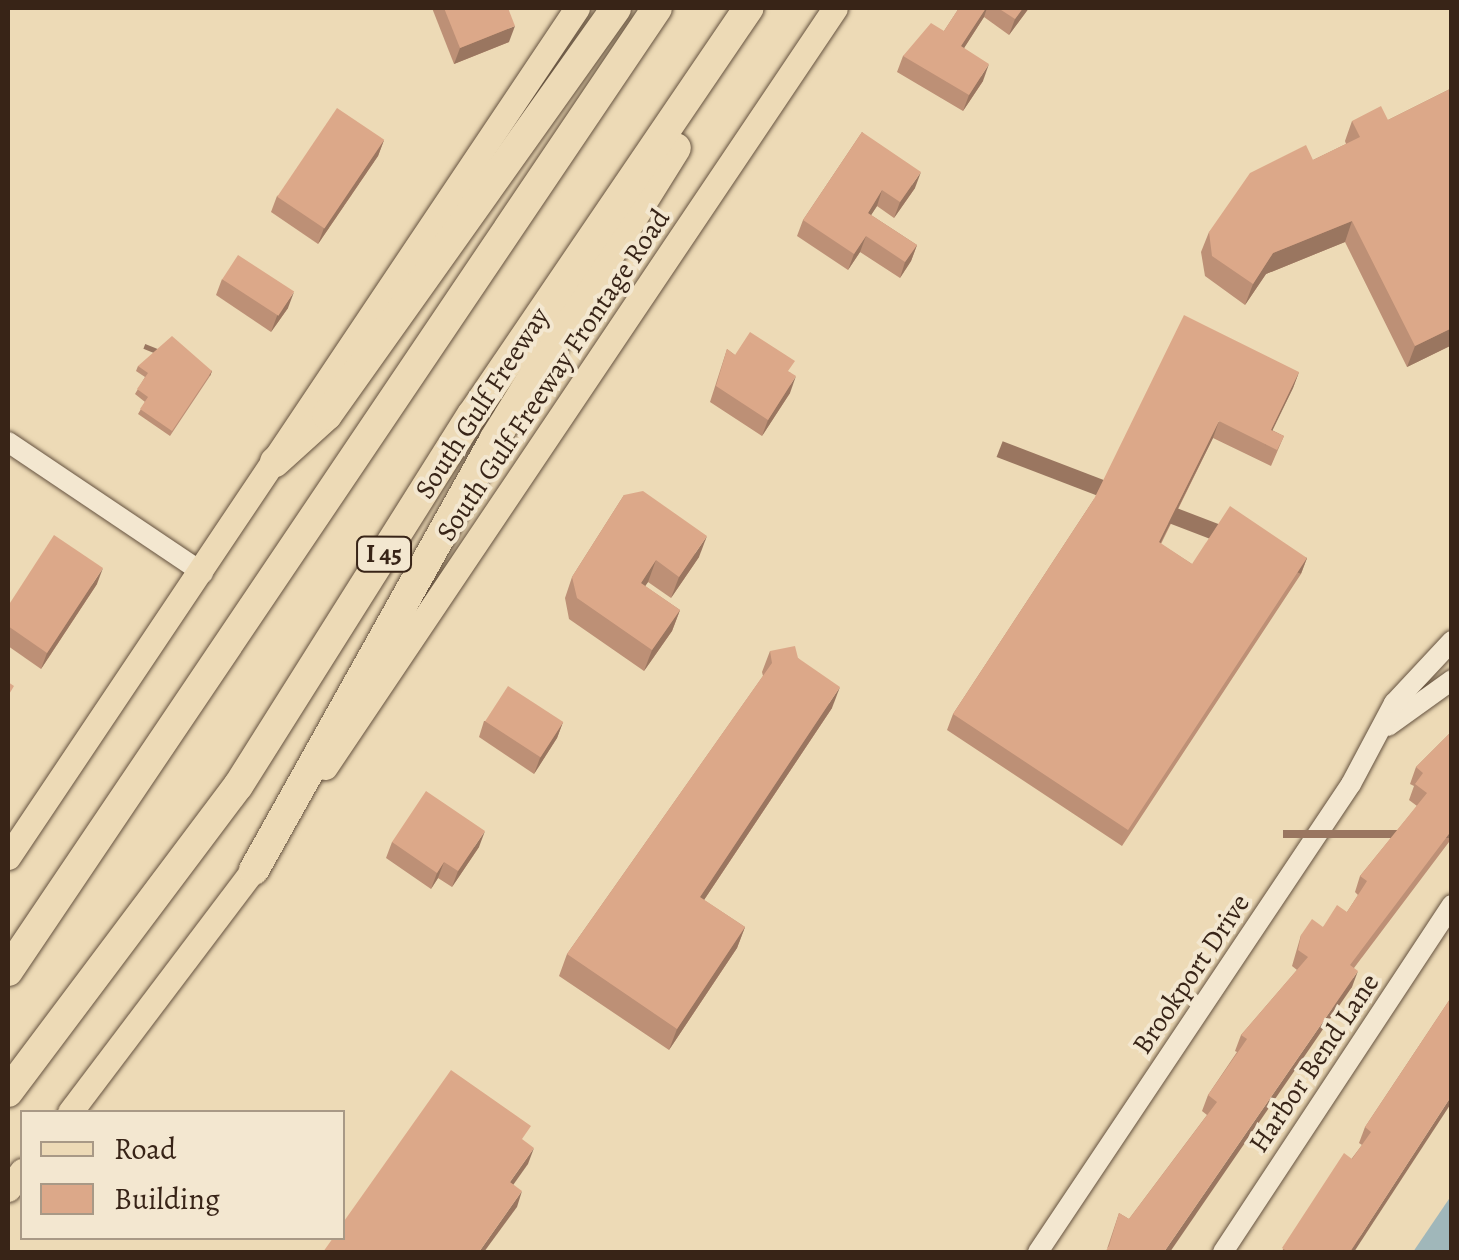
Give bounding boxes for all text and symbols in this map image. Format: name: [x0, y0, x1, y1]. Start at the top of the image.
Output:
street label: South Gulf Freeway Frontage Road: [429, 203, 677, 547]
street label: South Gulf Freeway: [408, 301, 556, 505]
road number: I 45: [354, 534, 414, 574]
street label: Brookport Drive: [1125, 888, 1257, 1060]
street label: Harbor Bend Lane: [1242, 967, 1386, 1159]
legend: [20, 1110, 345, 1240]
text: Road: [114, 1129, 176, 1169]
text: Building: [114, 1179, 220, 1219]

